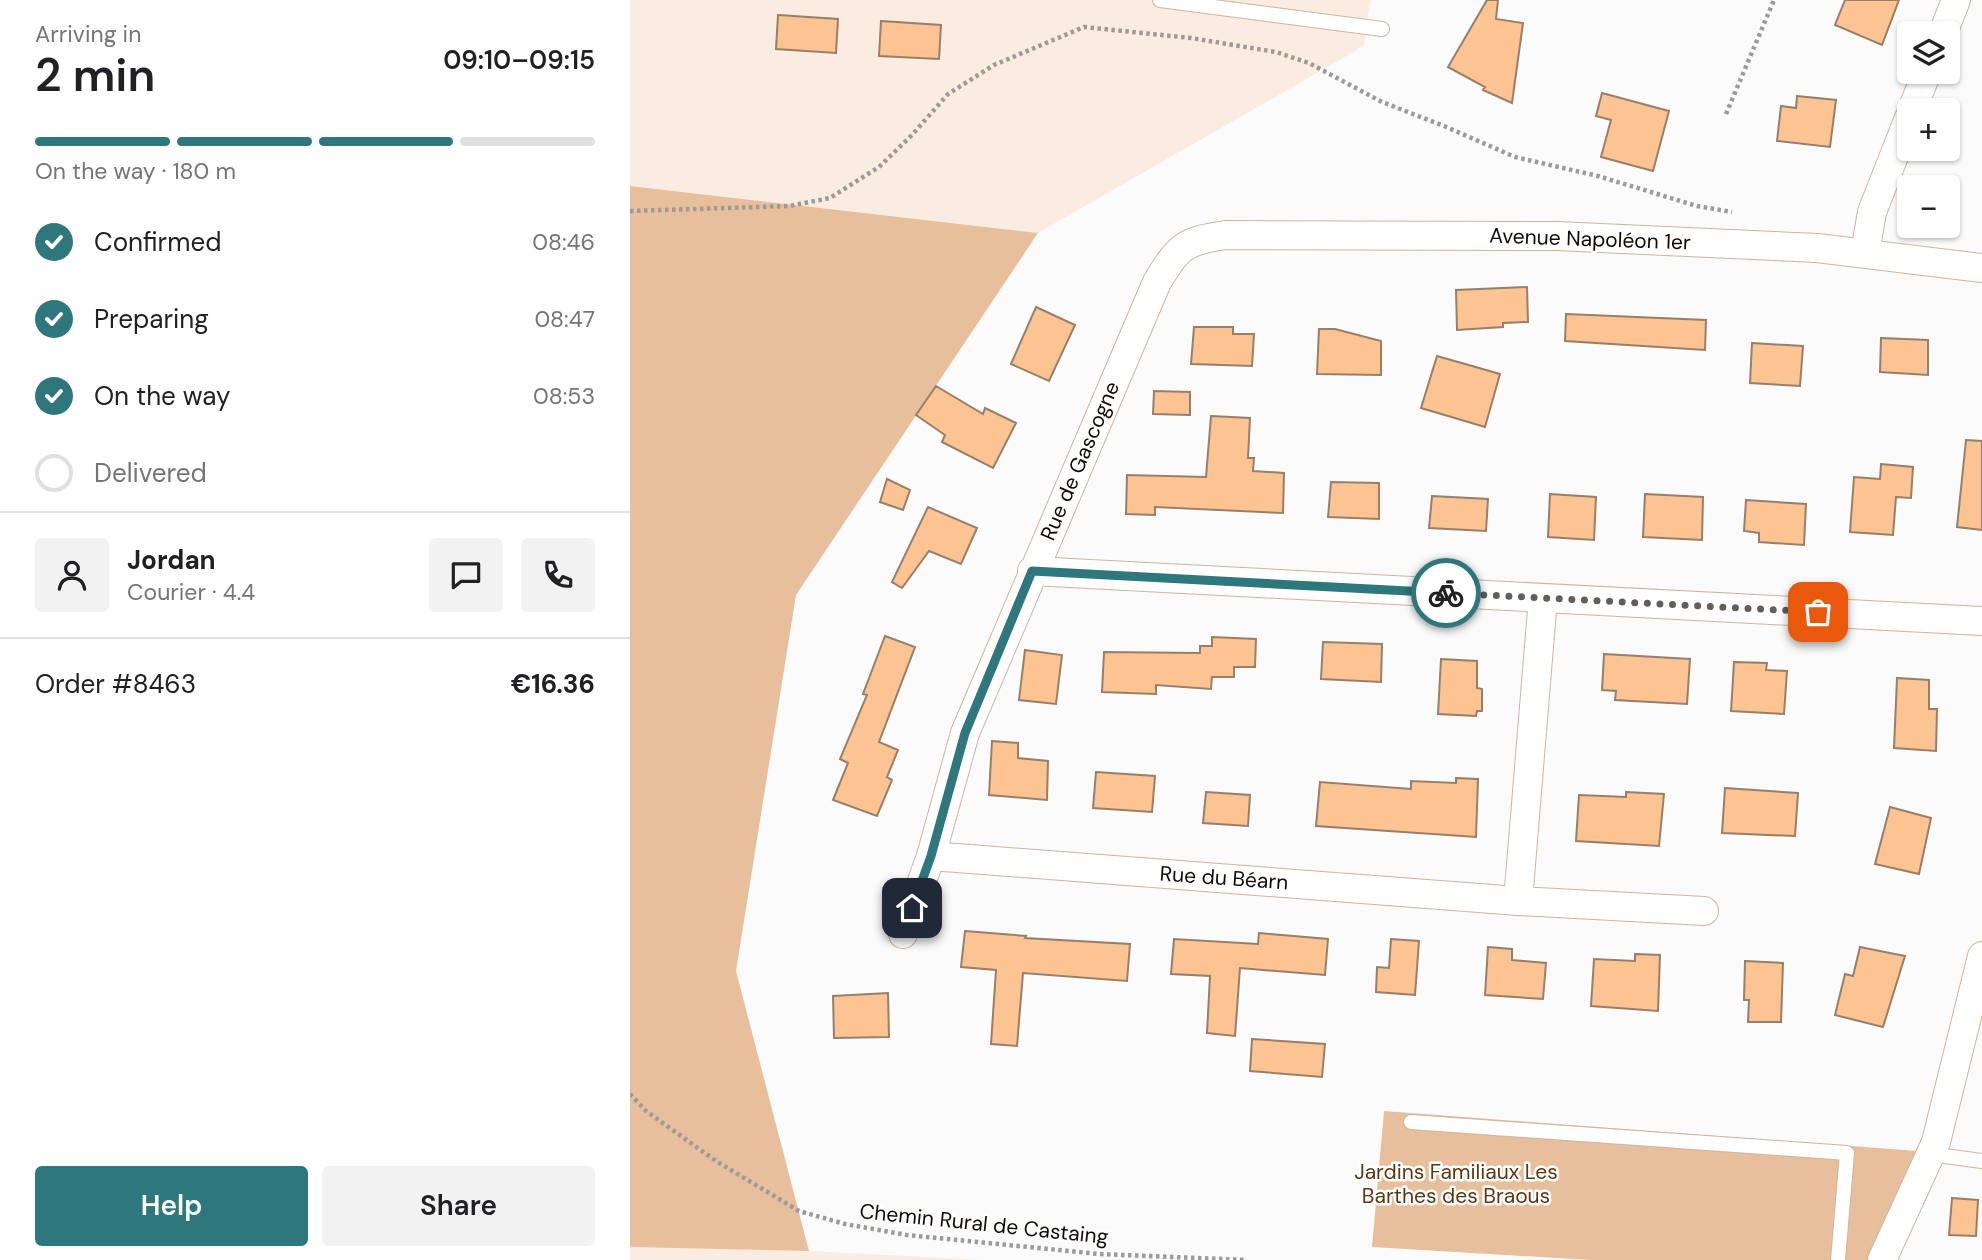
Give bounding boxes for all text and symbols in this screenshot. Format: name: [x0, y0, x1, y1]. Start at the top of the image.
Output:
text: Arriving in: [35, 19, 141, 49]
map controls: [1897, 21, 1960, 238]
button: layers: [1897, 21, 1960, 84]
text: 09:10–09:15: [443, 43, 595, 77]
text: 2 min: [35, 45, 155, 105]
button: +: [1897, 98, 1960, 161]
text: On the way · 180 m: [35, 156, 236, 186]
button: −: [1897, 175, 1960, 238]
street label: Avenue Napoléon 1er: [1489, 221, 1691, 257]
icon: check: [35, 223, 73, 261]
text: Confirmed: [94, 225, 221, 259]
text: 08:46: [532, 227, 595, 257]
icon: check: [35, 300, 73, 338]
text: Preparing: [94, 302, 209, 336]
text: 08:47: [534, 304, 595, 334]
icon: check: [35, 377, 73, 415]
street label: Rue de Gascogne: [1034, 377, 1126, 545]
text: On the way: [94, 379, 230, 413]
text: 08:53: [533, 381, 595, 411]
text: Delivered: [94, 456, 207, 490]
button: person: [35, 538, 109, 612]
button: chat: [429, 538, 503, 612]
button: phone: [521, 538, 595, 612]
text: Jordan: [127, 543, 216, 577]
courier: [1411, 558, 1481, 628]
icon: bike: [1427, 574, 1465, 612]
text: Courier · 4.4: [127, 577, 255, 607]
pin: [1788, 582, 1848, 642]
icon: bag: [1799, 593, 1837, 631]
text: Order #8463: [35, 667, 196, 701]
text: €16.36: [511, 667, 595, 701]
street label: Rue du Béarn: [1159, 860, 1289, 896]
pin: [882, 878, 942, 938]
icon: home: [893, 889, 931, 927]
park label: Jardins Familiaux Les Barthes des Braous: [1354, 1158, 1558, 1210]
button: Help: [35, 1166, 308, 1246]
button: Share: [322, 1166, 595, 1246]
street label: Chemin Rural de Castaing: [858, 1197, 1110, 1251]

